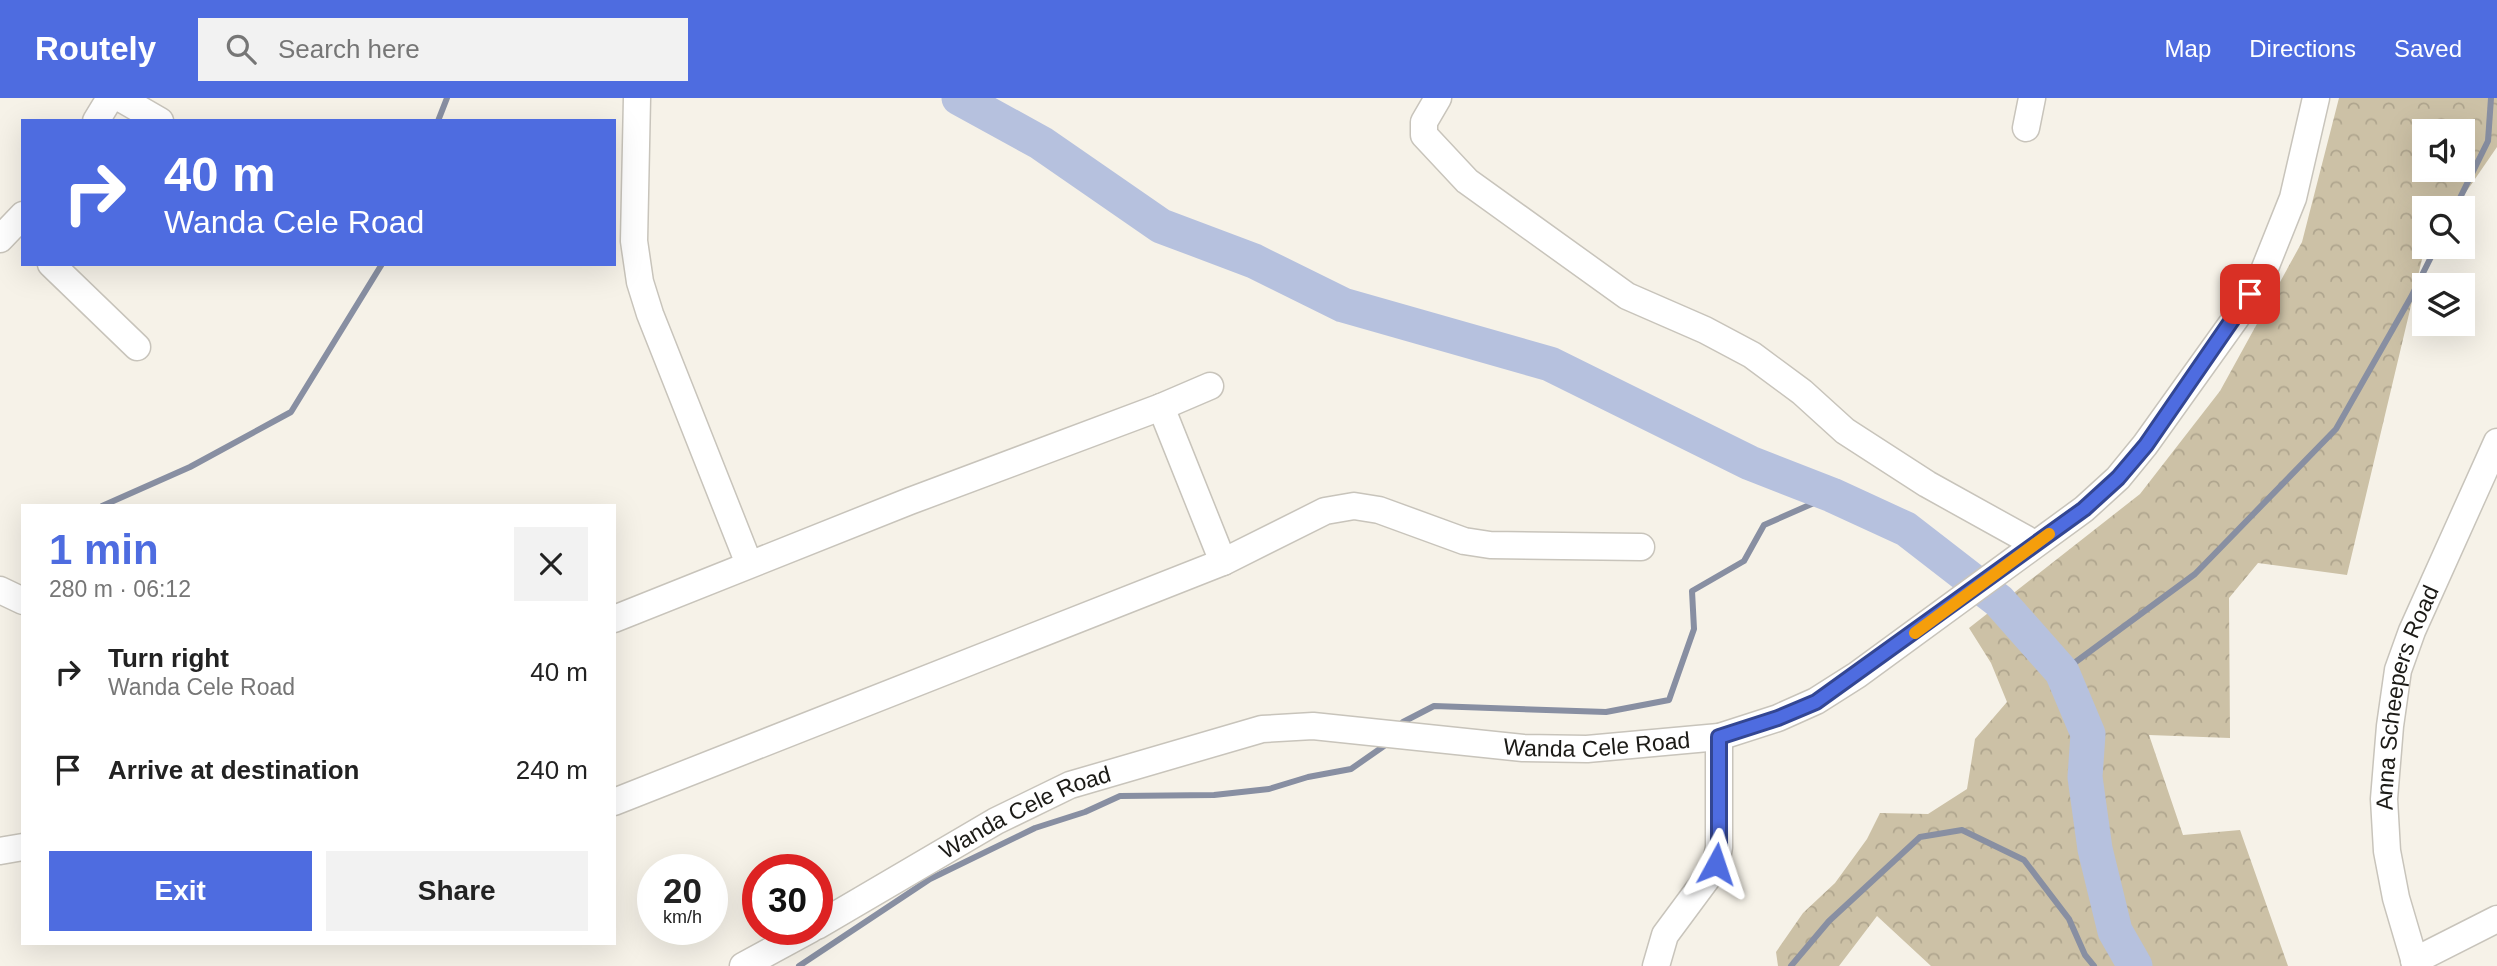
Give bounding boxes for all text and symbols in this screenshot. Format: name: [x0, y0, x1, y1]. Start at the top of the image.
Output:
search box: [198, 18, 688, 81]
text: Routely: [35, 30, 156, 67]
icon: search: [222, 30, 260, 68]
text: Search here: [278, 34, 420, 64]
text: Map: [2165, 35, 2211, 62]
text: Directions: [2249, 35, 2356, 62]
text: Saved: [2394, 35, 2462, 62]
map controls: [2412, 119, 2475, 336]
button: sound: [2412, 119, 2475, 182]
icon: right: [49, 147, 140, 238]
text: 40 m: [164, 147, 276, 201]
button: search: [2412, 196, 2475, 259]
text: Wanda Cele Road: [164, 204, 424, 240]
pin: [2220, 264, 2280, 324]
button: layers: [2412, 273, 2475, 336]
icon: arrive: [2231, 275, 2269, 313]
text: 1 min: [49, 526, 159, 573]
button: close: [514, 527, 588, 601]
text: 280 m · 06:12: [49, 576, 191, 602]
street label: Anna Scheepers Road: [2371, 581, 2444, 811]
text: Turn right: [108, 643, 229, 673]
icon: right: [49, 653, 87, 691]
text: 40 m: [530, 657, 588, 687]
text: Wanda Cele Road: [108, 674, 295, 700]
street label: Wanda Cele Road: [1502, 727, 1691, 762]
icon: arrive: [49, 751, 87, 789]
text: Arrive at destination: [108, 755, 359, 785]
text: 240 m: [516, 755, 588, 785]
street label: Wanda Cele Road: [935, 761, 1114, 864]
position arrow: [1679, 827, 1753, 901]
button: Exit: [49, 851, 312, 931]
button: Share: [326, 851, 588, 931]
speed limit sign: 30: [742, 854, 833, 945]
text: 20: [663, 871, 702, 910]
text: km/h: [663, 907, 702, 927]

